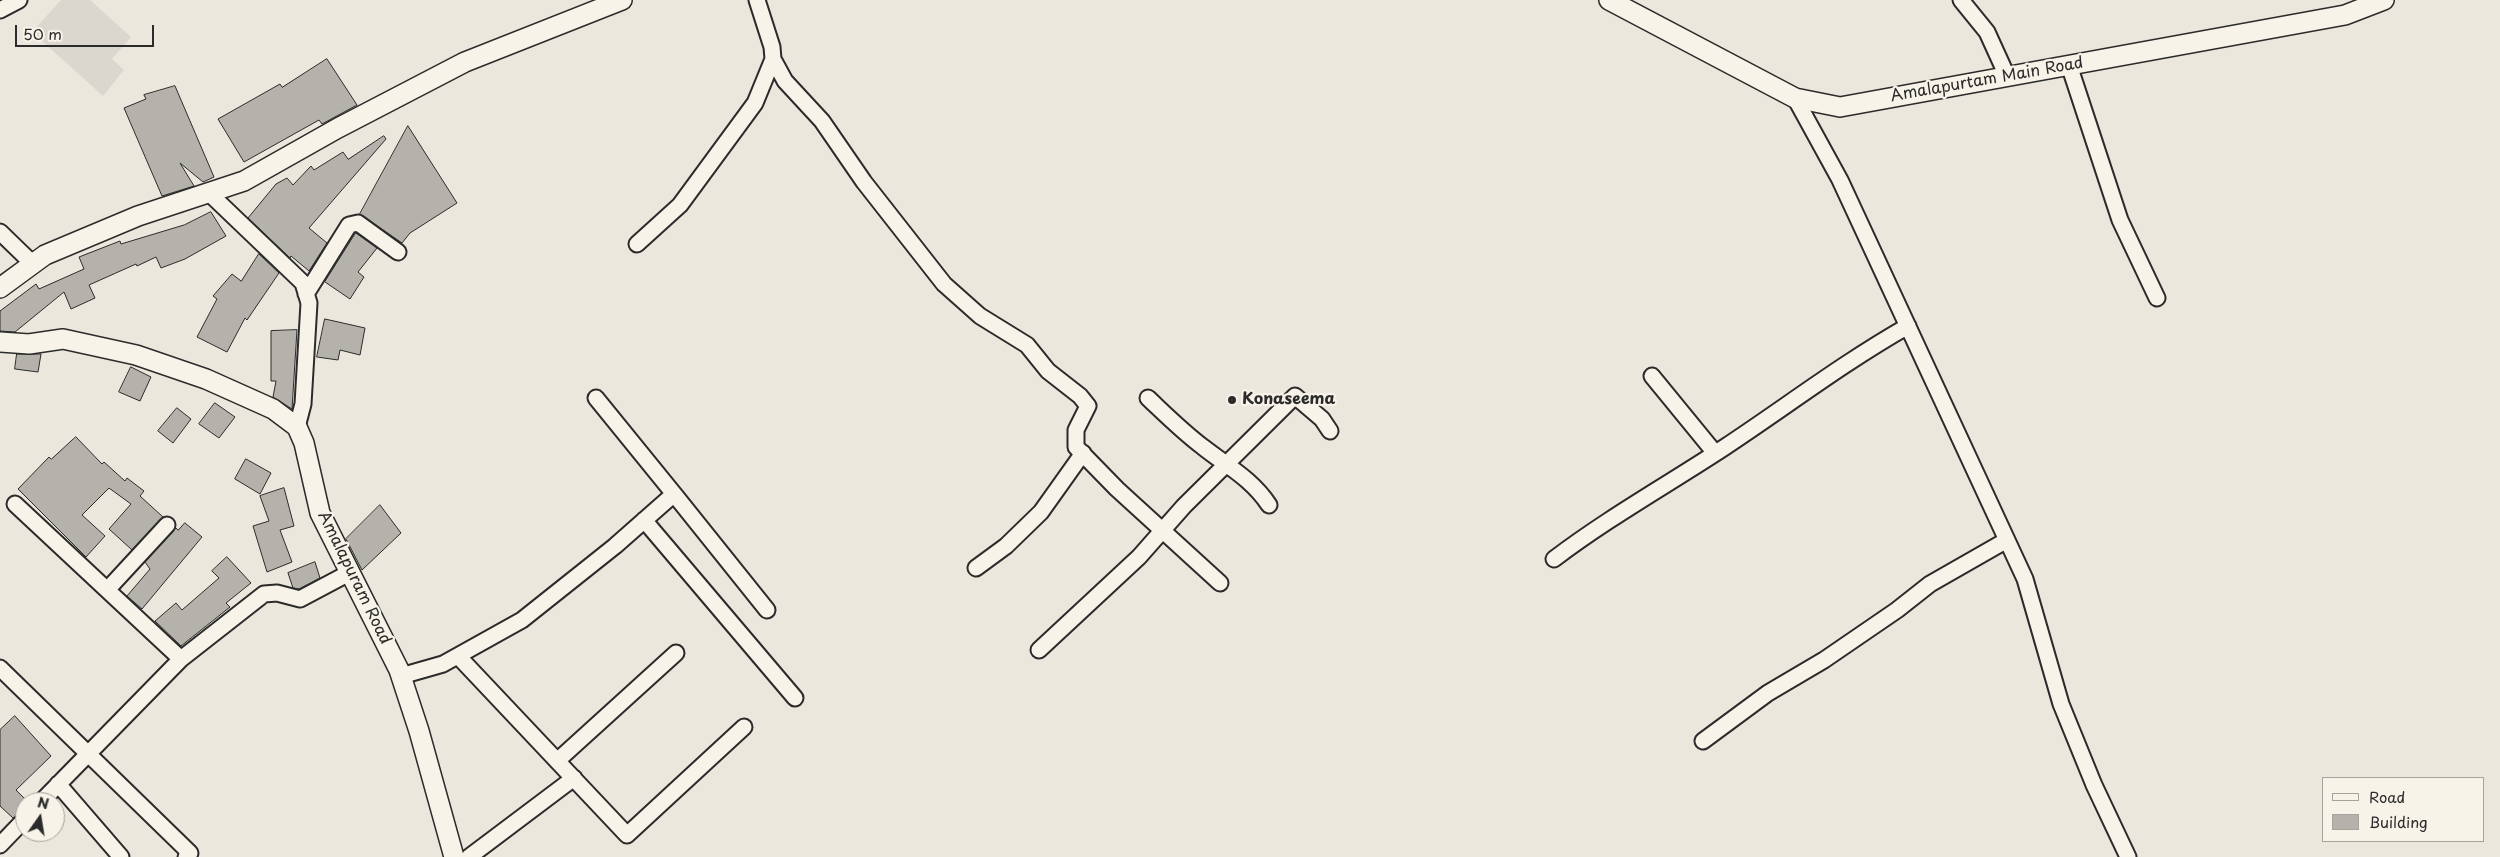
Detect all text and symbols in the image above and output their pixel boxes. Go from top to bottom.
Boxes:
scale bar [18,15,156,47]
text: 50 m [23,22,62,45]
street label: Amalapurtam Main Road [1889,54,2085,106]
place label: Konaseema [1242,390,1335,410]
marker: Konaseema [1226,394,1238,406]
street label: Amalapuram Road [313,508,395,648]
legend [2322,777,2485,842]
text: Road [2369,785,2405,808]
text: N [35,791,51,814]
north arrow [15,792,65,842]
text: Building [2369,810,2428,833]

